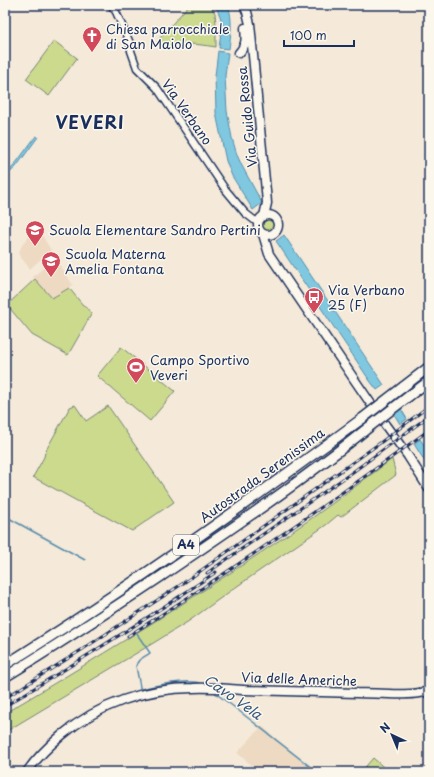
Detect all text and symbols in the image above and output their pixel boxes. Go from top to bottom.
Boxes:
place label: Chiesa parrocchiale di San Maiolo [106,19,230,53]
scale bar [284,22,354,48]
church icon: Chiesa parrocchiale di San Maiolo [81,25,103,53]
text: 100 m [290,26,327,44]
street label: Via Guido Rossa [232,65,261,168]
street label: Via Verbano [158,75,217,149]
district label: VEVERI [55,109,125,135]
school or university icon: Scuola Elementare Sandro Pertini [24,219,46,247]
place label: Scuola Elementare Sandro Pertini [49,220,261,239]
place label: Scuola Materna Amelia Fontana [65,244,166,278]
school or university icon: Scuola Materna Amelia Fontana [40,250,62,278]
place label: Via Verbano 25 (F) [328,280,405,314]
bus stop icon: Via Verbano 25 (F) [303,286,325,314]
place label: Campo Sportivo Veveri [150,350,250,384]
sports icon: Campo Sportivo Veveri [125,356,147,384]
street label: Autostrada Serenissima [195,422,329,526]
road number: A4 [173,535,199,555]
street label: Via delle Americhe [241,667,357,690]
water label: Cavo Vela [200,669,268,725]
north arrow [372,715,412,755]
text: N [376,718,394,737]

